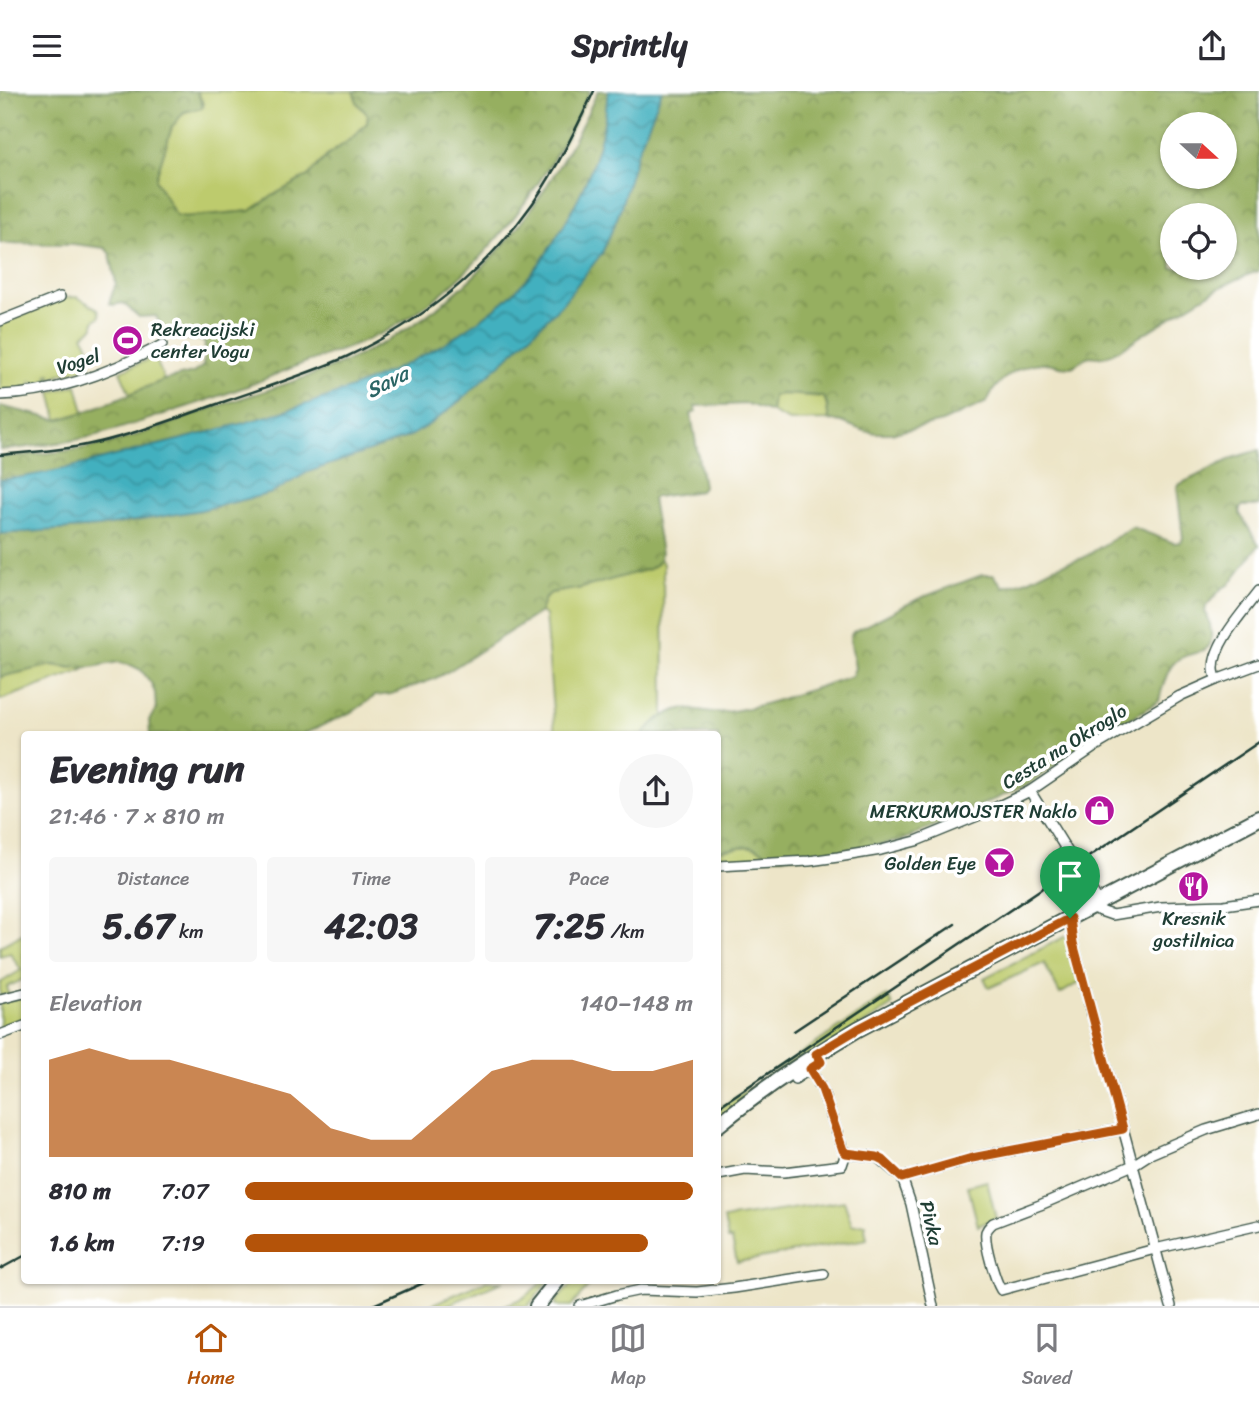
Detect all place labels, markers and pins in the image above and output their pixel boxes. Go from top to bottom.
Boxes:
place label: Rekreacijski center Vogu [151,313,255,368]
sports icon: Rekreacijski center Vogu [111,323,145,357]
shop icon: MERKURMOJSTER Naklo [1083,794,1117,828]
place label: MERKURMOJSTER Naklo [870,795,1077,828]
bar icon: Golden Eye [982,846,1016,880]
pin [1040,846,1100,918]
place label: Golden Eye [884,847,976,880]
restaurant icon: Kresnik gostilnica [1177,870,1211,904]
place label: Kresnik gostilnica [1152,902,1235,957]

